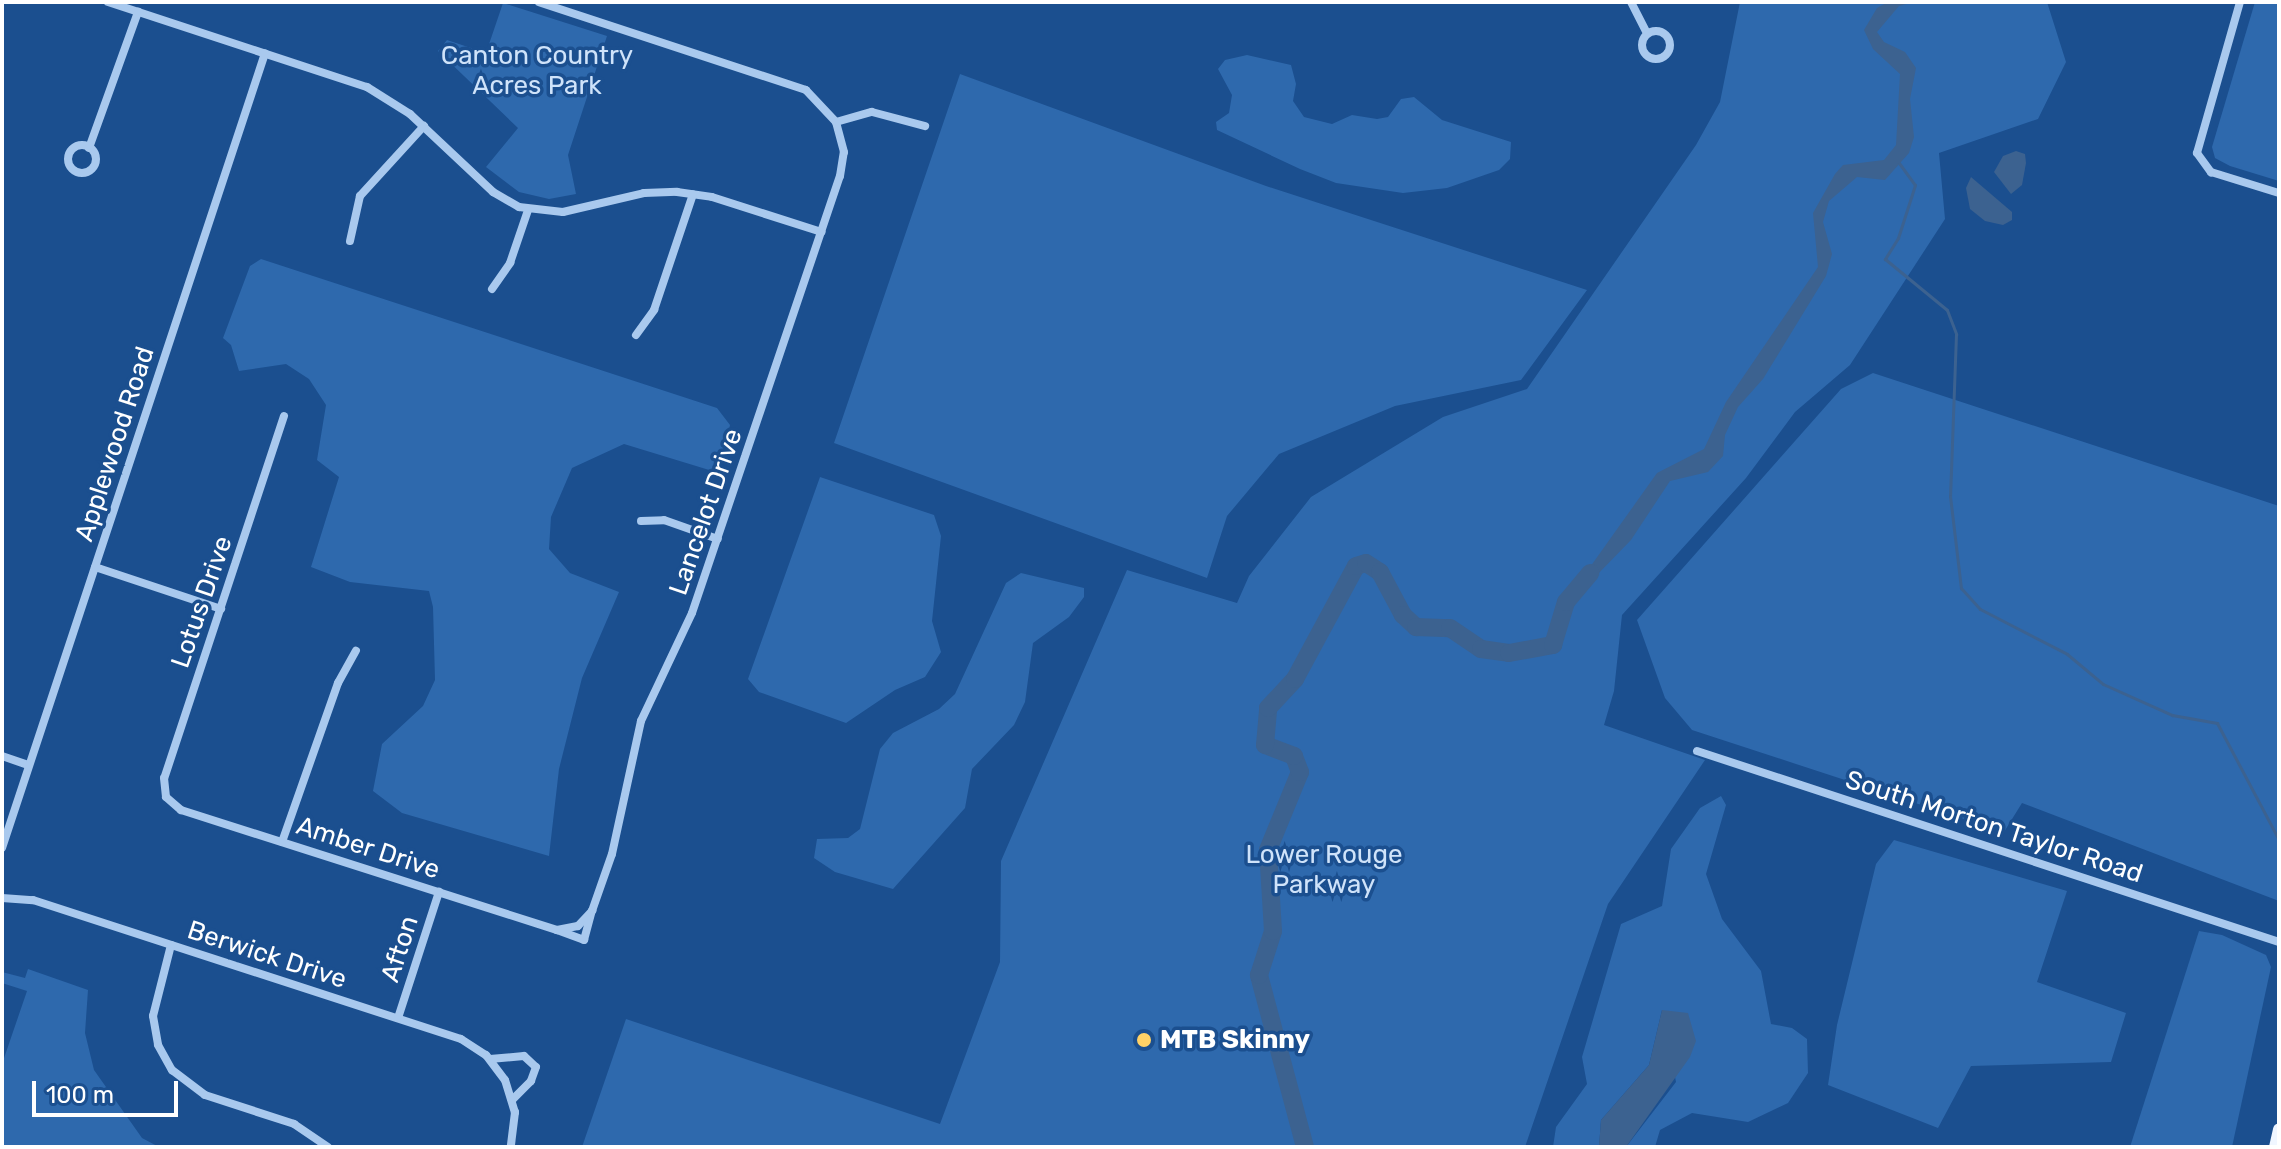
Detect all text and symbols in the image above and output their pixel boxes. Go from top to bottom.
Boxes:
park label: Canton Country Acres Park [441,40,633,102]
street label: Applewood Road [69,343,161,545]
street label: Lancelot Drive [663,425,749,599]
street label: Lotus Drive [165,532,239,672]
street label: South Morton Taylor Road [1841,764,2147,890]
street label: Amber Drive [292,810,444,886]
park label: Lower Rouge Parkway [1245,839,1403,900]
street label: Afton [375,912,425,986]
street label: Berwick Drive [183,915,351,995]
place label: MTB Skinny [1160,1024,1310,1056]
marker: MTB Skinny [1135,1031,1153,1049]
scale bar [36,1065,182,1115]
text: 100 m [46,1081,114,1109]

